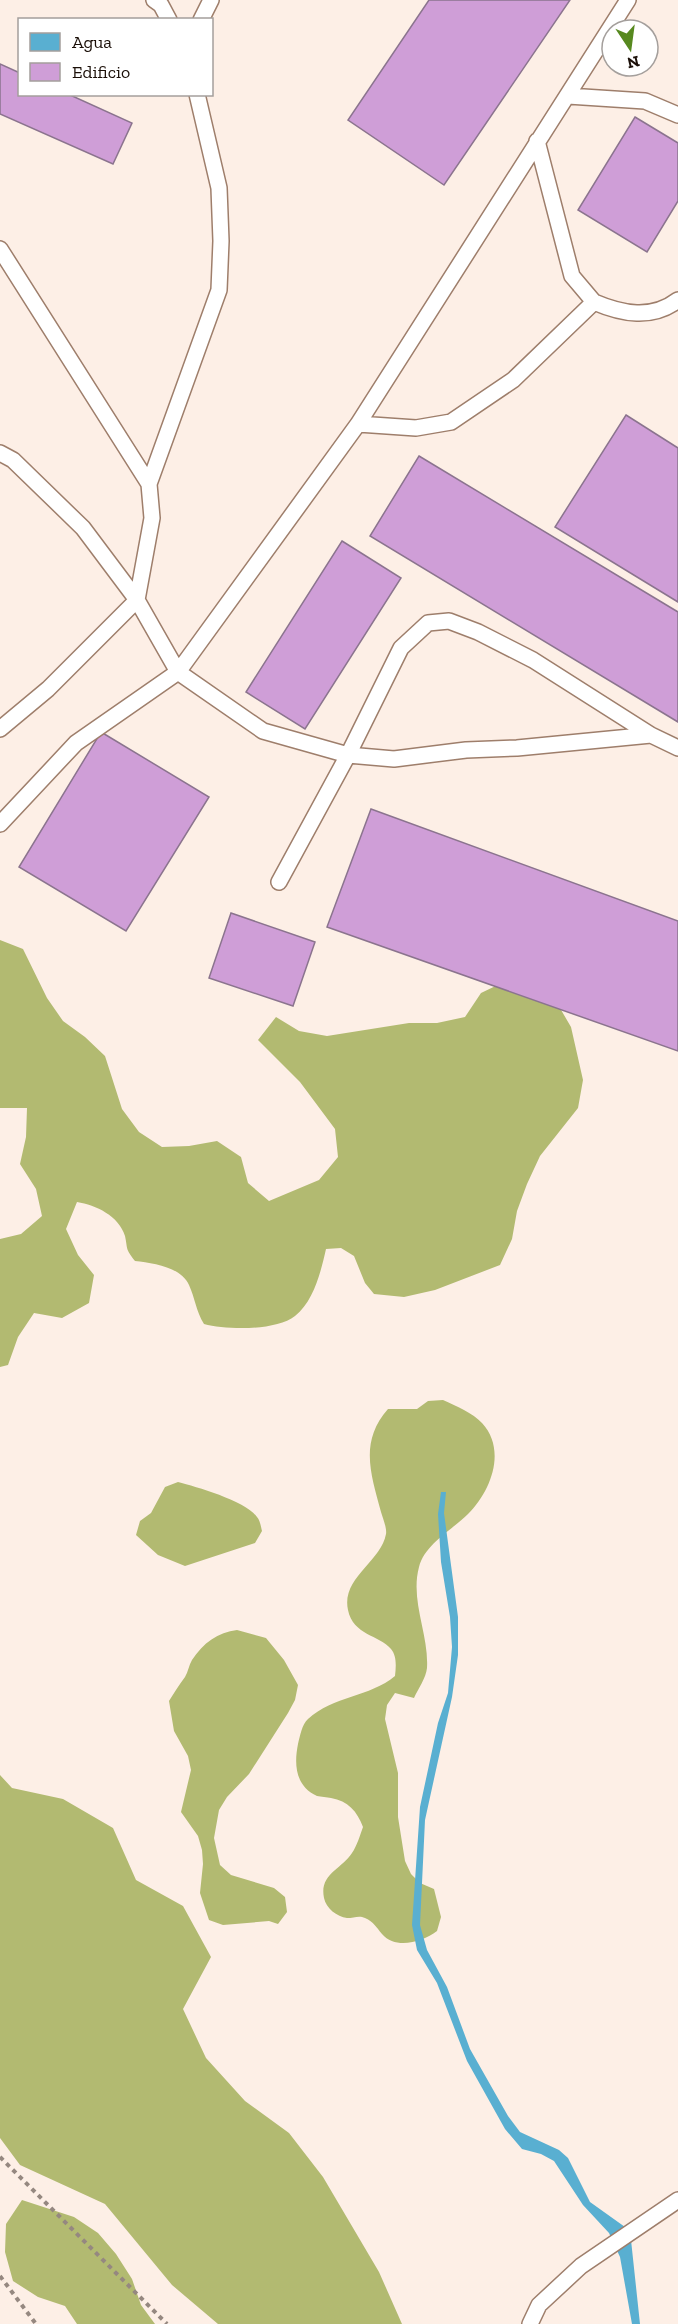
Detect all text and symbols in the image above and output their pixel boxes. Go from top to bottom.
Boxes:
legend [18,18,213,96]
north arrow [600,18,660,78]
text: Agua [72,31,112,53]
text: N [625,52,641,73]
text: Edificio [72,61,130,83]

